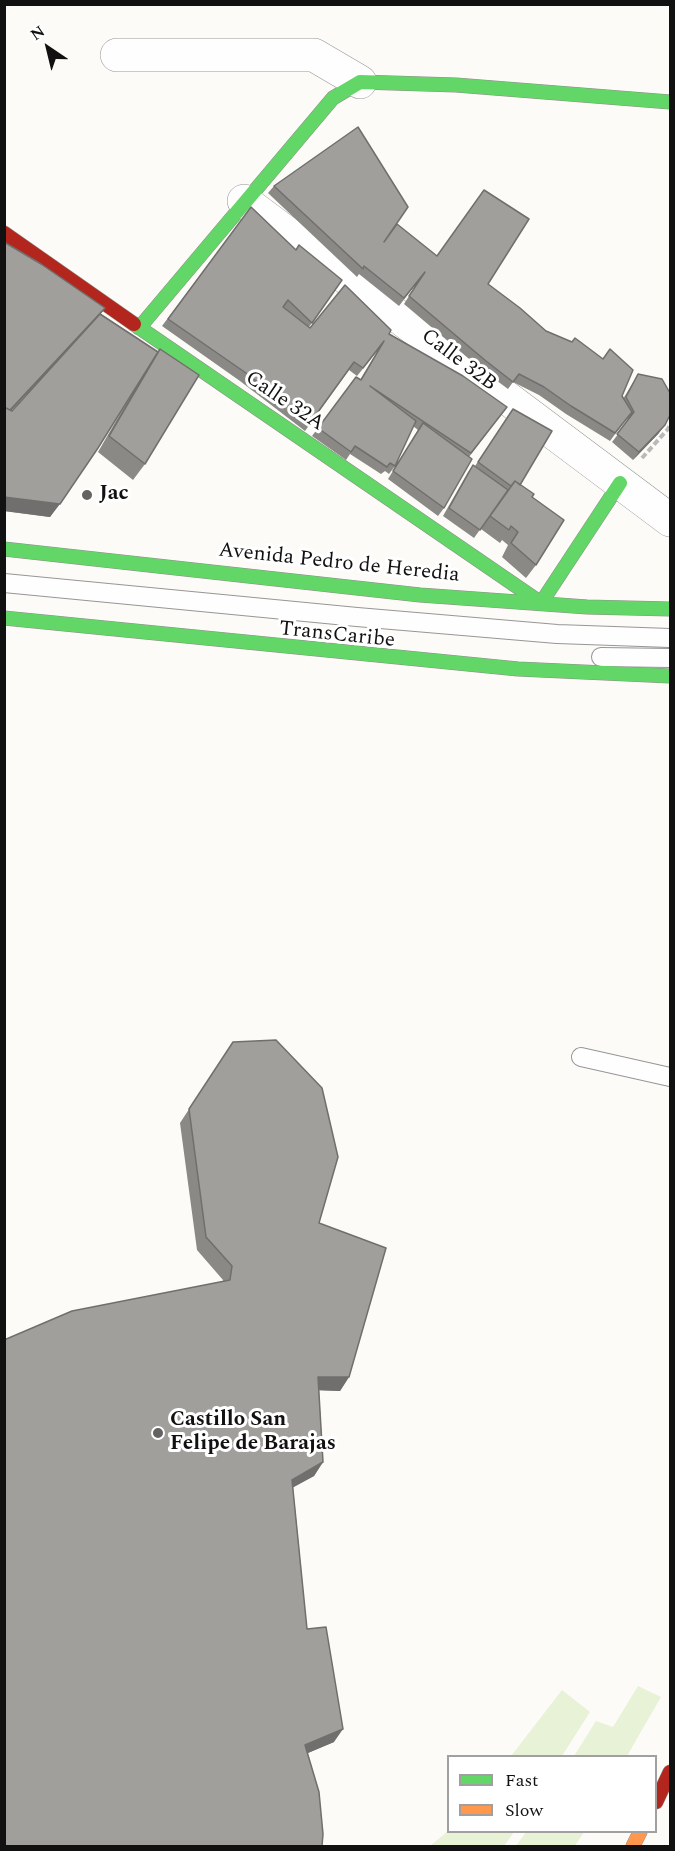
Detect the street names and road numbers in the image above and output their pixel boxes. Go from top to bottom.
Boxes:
street label: Calle 32B [415,324,501,398]
street label: Calle 32A [240,366,328,438]
street label: Avenida Pedro de Heredia [217,539,461,589]
street label: TransCaribe [278,617,396,655]

